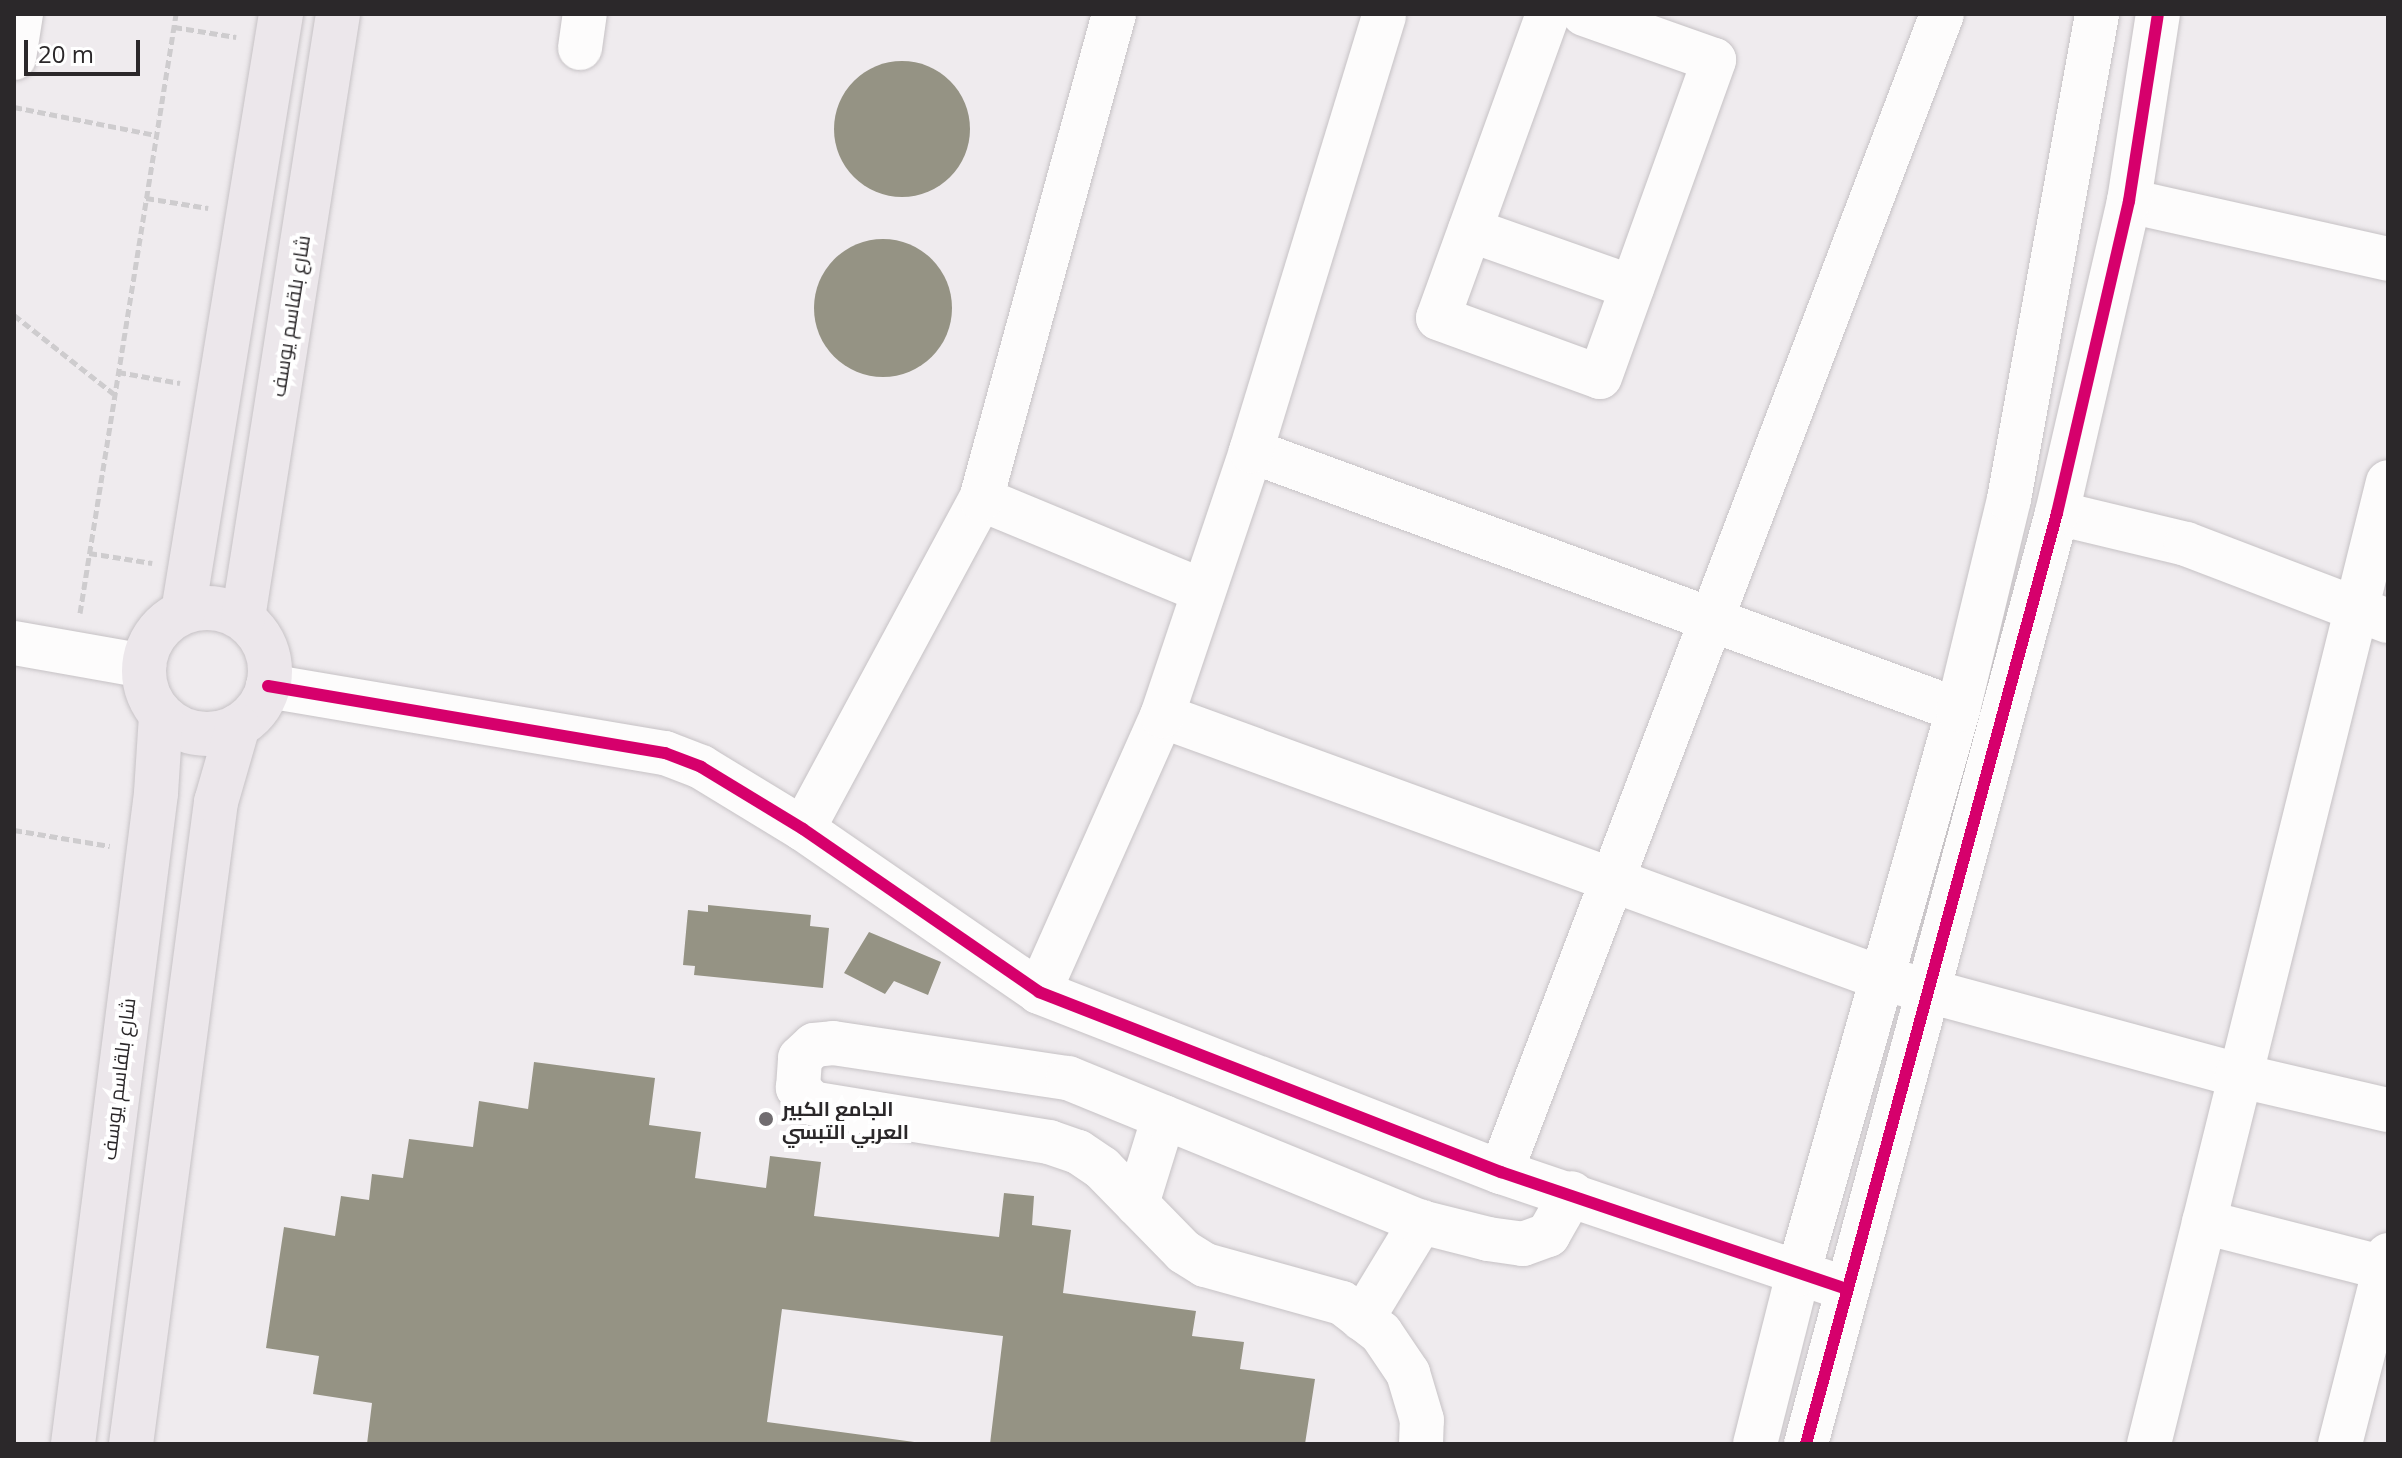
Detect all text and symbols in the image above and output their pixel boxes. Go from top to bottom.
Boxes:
scale bar [28,24,144,74]
text: 20 m [38,37,94,70]
street label: شارع بلقاسم يوسف [265,233,315,399]
street label: شارع بلقاسم يوسف [96,996,140,1162]
place label: الجامع الكبير العربي التبسي [782,1096,909,1143]
marker: الجامع الكبير العربي التبسي [757,1110,775,1128]

